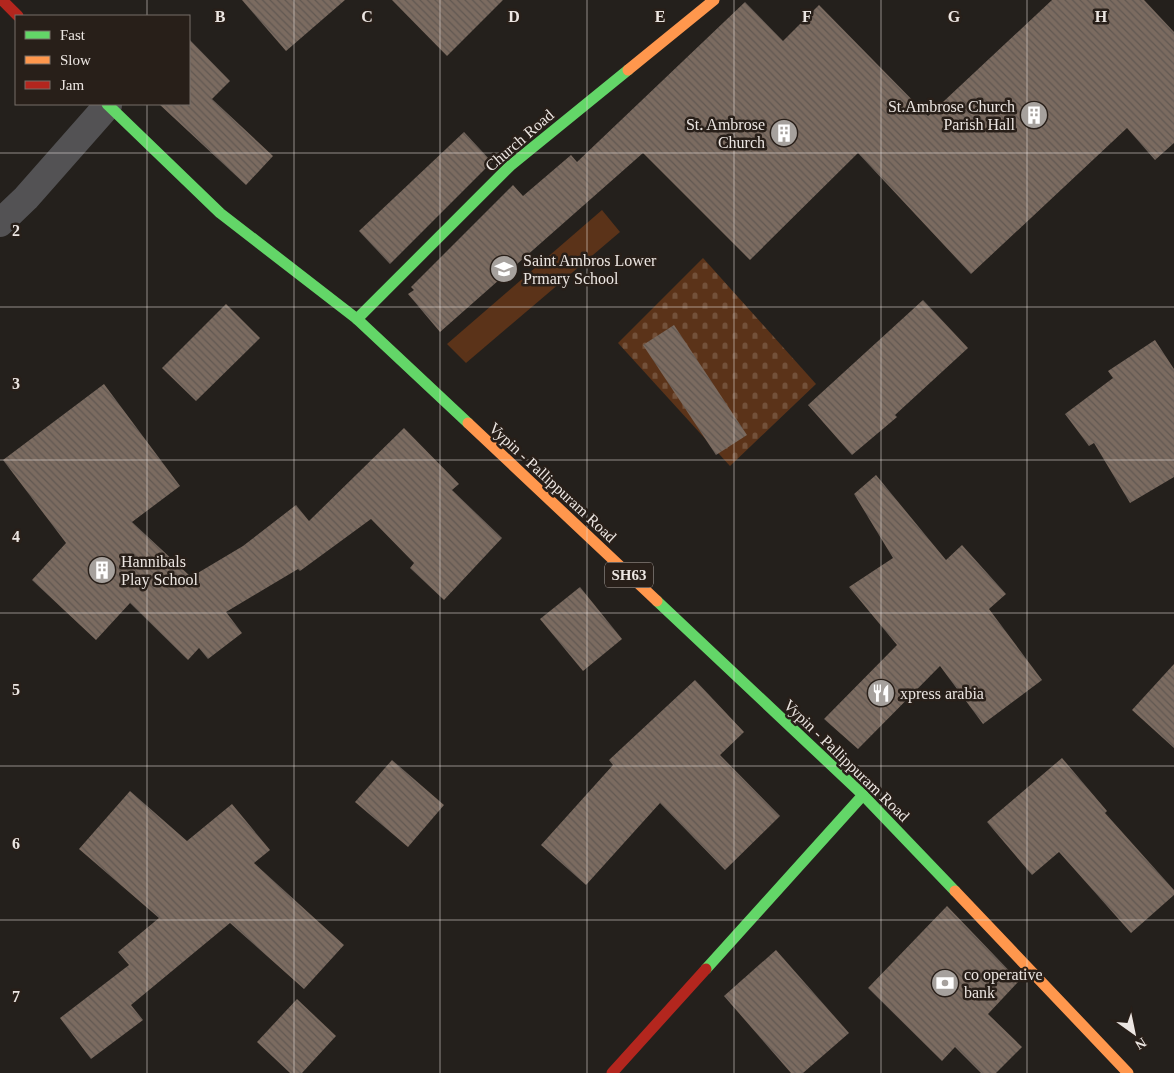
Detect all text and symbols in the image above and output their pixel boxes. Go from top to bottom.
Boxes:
text: B [215,8,226,25]
text: C [361,8,373,25]
text: D [508,8,520,25]
text: E [655,8,665,25]
text: F [802,8,812,25]
text: G [948,8,961,25]
text: H [1095,8,1108,25]
legend [15,15,190,105]
text: Fast [60,27,86,43]
text: Slow [60,52,91,68]
text: Jam [60,77,84,93]
place label: St.Ambrose Church Parish Hall [888,98,1016,133]
building icon: St.Ambrose Church Parish Hall [1019,100,1049,130]
street label: Church Road [482,106,557,175]
place label: St. Ambrose Church [686,116,765,151]
building icon: St. Ambrose Church [769,118,799,148]
text: 2 [12,222,20,239]
place label: Saint Ambros Lower Prmary School [523,252,657,288]
school or university icon: Saint Ambros Lower Prmary School [489,254,519,284]
text: 3 [12,375,20,392]
street label: Vypin - Pallippuram Road [485,419,620,546]
text: 4 [12,528,20,545]
place label: Hannibals Play School [121,553,198,589]
building icon: Hannibals Play School [87,555,117,585]
road number: SH63 [605,562,653,588]
restaurant icon: xpress arabia [866,678,896,708]
text: 5 [12,681,20,698]
place label: xpress arabia [900,685,984,703]
street label: Vypin - Pallippuram Road [780,696,913,825]
text: 6 [12,835,20,852]
place label: co operative bank [964,966,1043,1001]
bank icon: co operative bank [930,968,960,998]
text: 7 [12,988,20,1005]
north arrow [1109,1008,1159,1058]
text: N [1132,1034,1149,1053]

